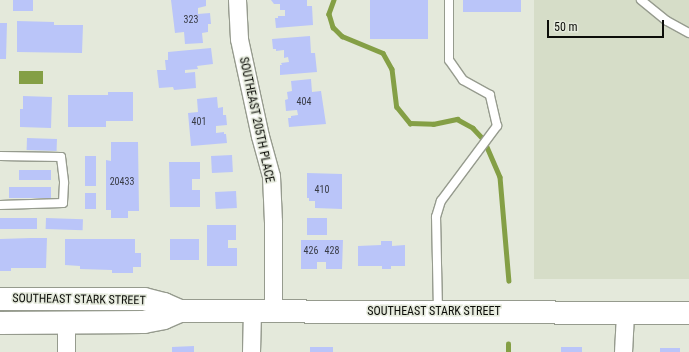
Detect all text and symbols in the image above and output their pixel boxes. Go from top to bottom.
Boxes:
scale bar [549,12,666,38]
house number: 323 [184,14,198,26]
text: 50 m [554,20,578,34]
street label: SOUTHEAST 205TH PLACE [236,56,276,184]
house number: 404 [297,96,311,108]
house number: 401 [192,116,206,128]
house number: 20433 [110,176,134,188]
house number: 410 [315,184,329,196]
house number: 426 [304,245,318,257]
house number: 428 [325,245,339,257]
street label: SOUTHEAST STARK STREET [12,292,146,308]
street label: SOUTHEAST STARK STREET [367,305,501,319]

